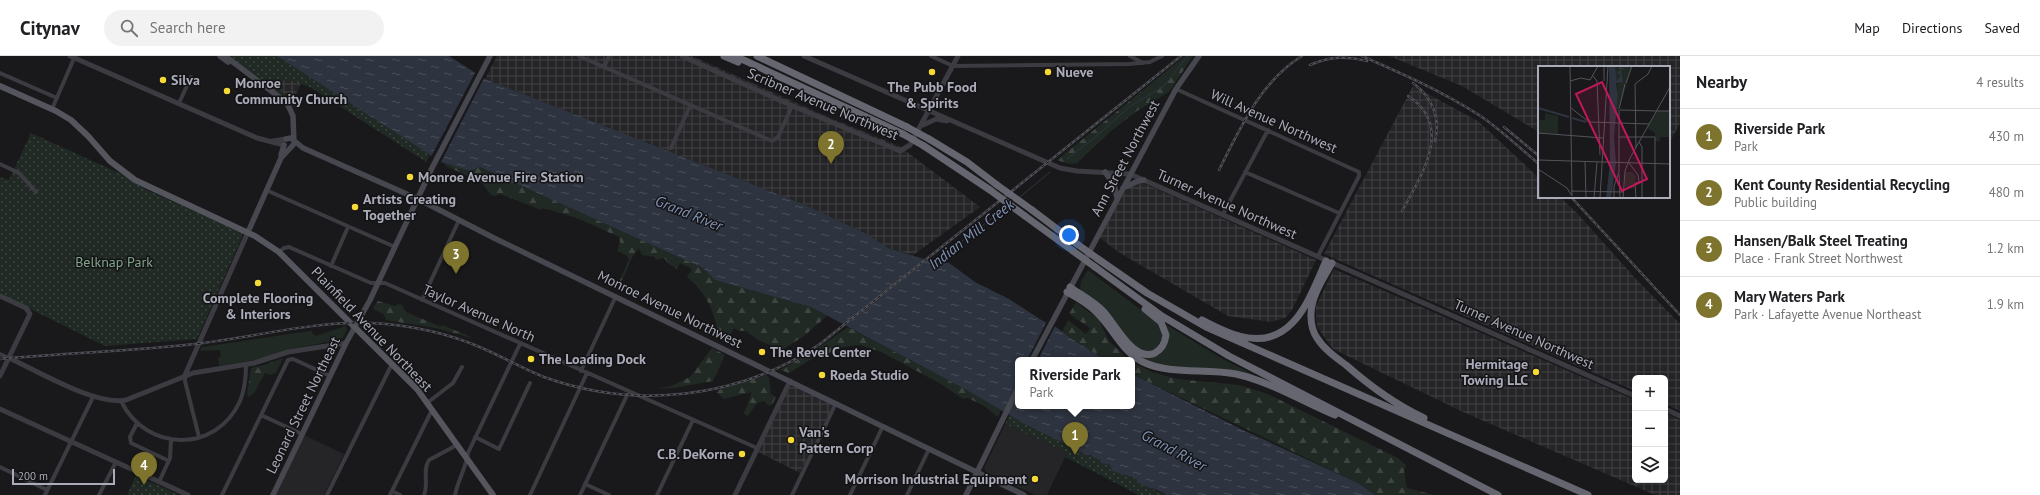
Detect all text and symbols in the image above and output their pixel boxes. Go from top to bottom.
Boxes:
search box [104,10,384,46]
text: Citynav [20,16,80,40]
icon: search [118,17,140,39]
text: Search here [150,18,226,37]
text: Map [1854,19,1880,37]
text: Directions [1902,19,1962,37]
text: Saved [1984,19,2020,37]
place label: Nueve [1056,63,1093,81]
street label: Scribner Avenue Northwest [745,64,902,144]
inset map [1538,66,1670,198]
marker: The Pubb Food & Spirits [927,67,937,77]
marker: Nueve [1043,67,1053,77]
place label: Silva [171,71,200,89]
text: Nearby [1696,71,1747,93]
place label: Monroe Community Church [235,74,347,108]
text: 4 results [1976,74,2024,91]
marker: Silva [158,75,168,85]
place label: The Pubb Food & Spirits [887,78,977,112]
street label: Will Avenue Northwest [1208,85,1340,157]
marker: Monroe Community Church [222,86,232,96]
street label: Ann Street Northwest [1087,97,1163,219]
text: Riverside Park [1734,119,1825,138]
text: 1 [1705,128,1713,145]
text: 430 m [1989,128,2024,145]
pin: 2 [818,131,844,164]
text: Park [1734,138,1758,155]
street label: Turner Avenue Northwest [1154,165,1300,243]
place label: Monroe Avenue Fire Station [418,168,584,186]
marker: Monroe Avenue Fire Station [405,172,415,182]
text: Kent County Residential Recycling [1734,175,1950,194]
text: 2 [1705,184,1713,201]
text: 480 m [1989,184,2024,201]
place label: Artists Creating Together [363,190,456,224]
water label: Grand River [653,191,726,235]
water label: Indian Mill Creek [925,194,1018,273]
text: Public building [1734,194,1817,211]
marker: Artists Creating Together [350,202,360,212]
your location [1059,225,1079,245]
text: Hansen/Balk Steel Treating [1734,231,1908,250]
text: 3 [1705,240,1713,257]
text: 1.2 km [1987,240,2024,257]
pin: 3 [443,241,469,274]
text: Place · Frank Street Northwest [1734,250,1903,267]
park label: Belknap Park [75,253,153,271]
street label: Plainfield Avenue Northeast [308,263,436,395]
street label: Monroe Avenue Northwest [595,266,746,352]
marker: Complete Flooring & Interiors [253,278,263,288]
street label: Taylor Avenue North [420,280,538,346]
text: Mary Waters Park [1734,287,1845,306]
place label: Complete Flooring & Interiors [203,289,313,323]
street label: Turner Avenue Northwest [1451,295,1597,373]
text: 4 [1705,296,1713,313]
text: 1.9 km [1987,296,2024,313]
text: Park · Lafayette Avenue Northeast [1734,306,1921,323]
street label: Leonard Street Northeast [262,333,344,476]
place label: The Revel Center [770,343,871,361]
marker: The Revel Center [757,347,767,357]
place label: The Loading Dock [539,350,646,368]
marker: The Loading Dock [526,354,536,364]
place label: Hermitage Towing LLC [1461,355,1528,389]
popup [1015,357,1135,409]
text: Riverside Park [1029,365,1121,384]
place label: Roeda Studio [830,366,910,384]
marker: Hermitage Towing LLC [1531,367,1541,377]
marker: Roeda Studio [817,370,827,380]
map controls [1632,375,1668,483]
button: + [1632,375,1668,411]
text: Park [1029,384,1053,401]
button: − [1632,411,1668,447]
pin: 1 [1062,422,1088,455]
place label: Van's Pattern Corp [798,423,874,457]
water label: Grand River [1138,425,1211,476]
marker: Van's Pattern Corp [786,435,796,445]
place label: C.B. DeKorne [657,445,734,463]
button: layers [1632,447,1668,483]
marker: C.B. DeKorne [737,449,747,459]
pin: 4 [131,452,157,485]
scale bar [12,467,115,486]
text: 200 m [18,469,48,483]
place label: Morrison Industrial Equipment [845,470,1027,488]
marker: Morrison Industrial Equipment [1030,474,1040,484]

